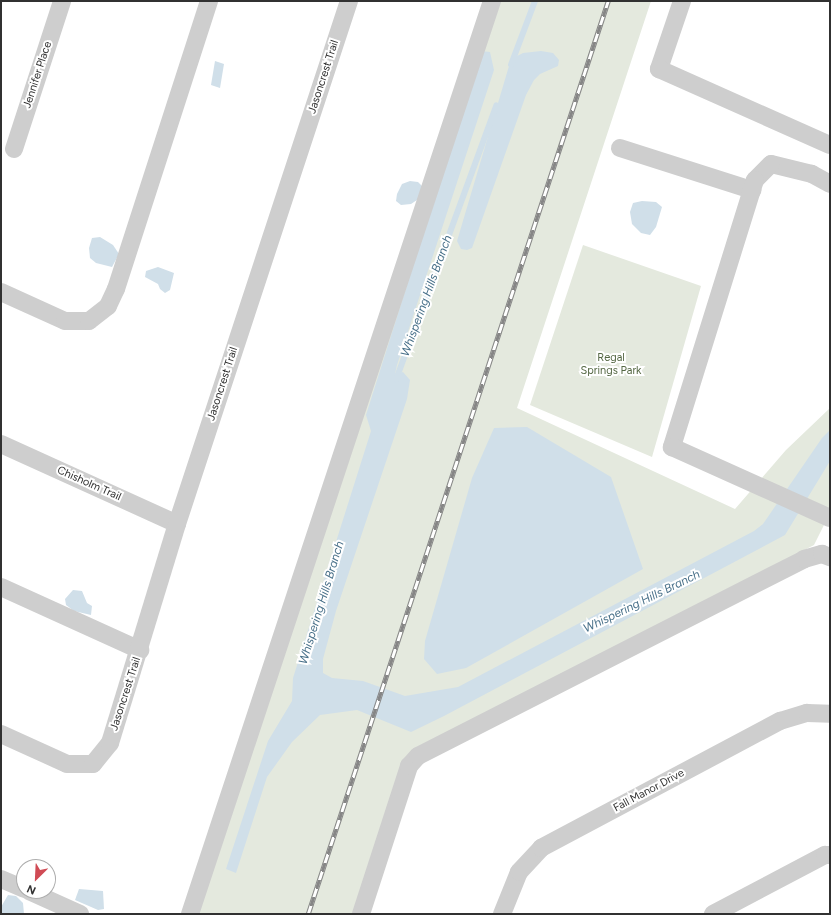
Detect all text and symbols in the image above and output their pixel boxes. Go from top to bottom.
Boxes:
street label: Jasoncrest Trail [306,39,342,115]
street label: Jennifer Place [21,40,55,110]
water label: Whispering Hills Branch [398,233,456,359]
street label: Jasoncrest Trail [205,346,241,422]
park label: Regal Springs Park [581,352,641,378]
street label: Chisholm Trail [55,464,123,504]
water label: Whispering Hills Branch [296,540,348,666]
water label: Whispering Hills Branch [581,567,703,637]
street label: Jasoncrest Trail [108,656,144,732]
street label: Fall Manor Drive [611,767,687,815]
north arrow [16,859,56,899]
text: N [25,882,38,897]

